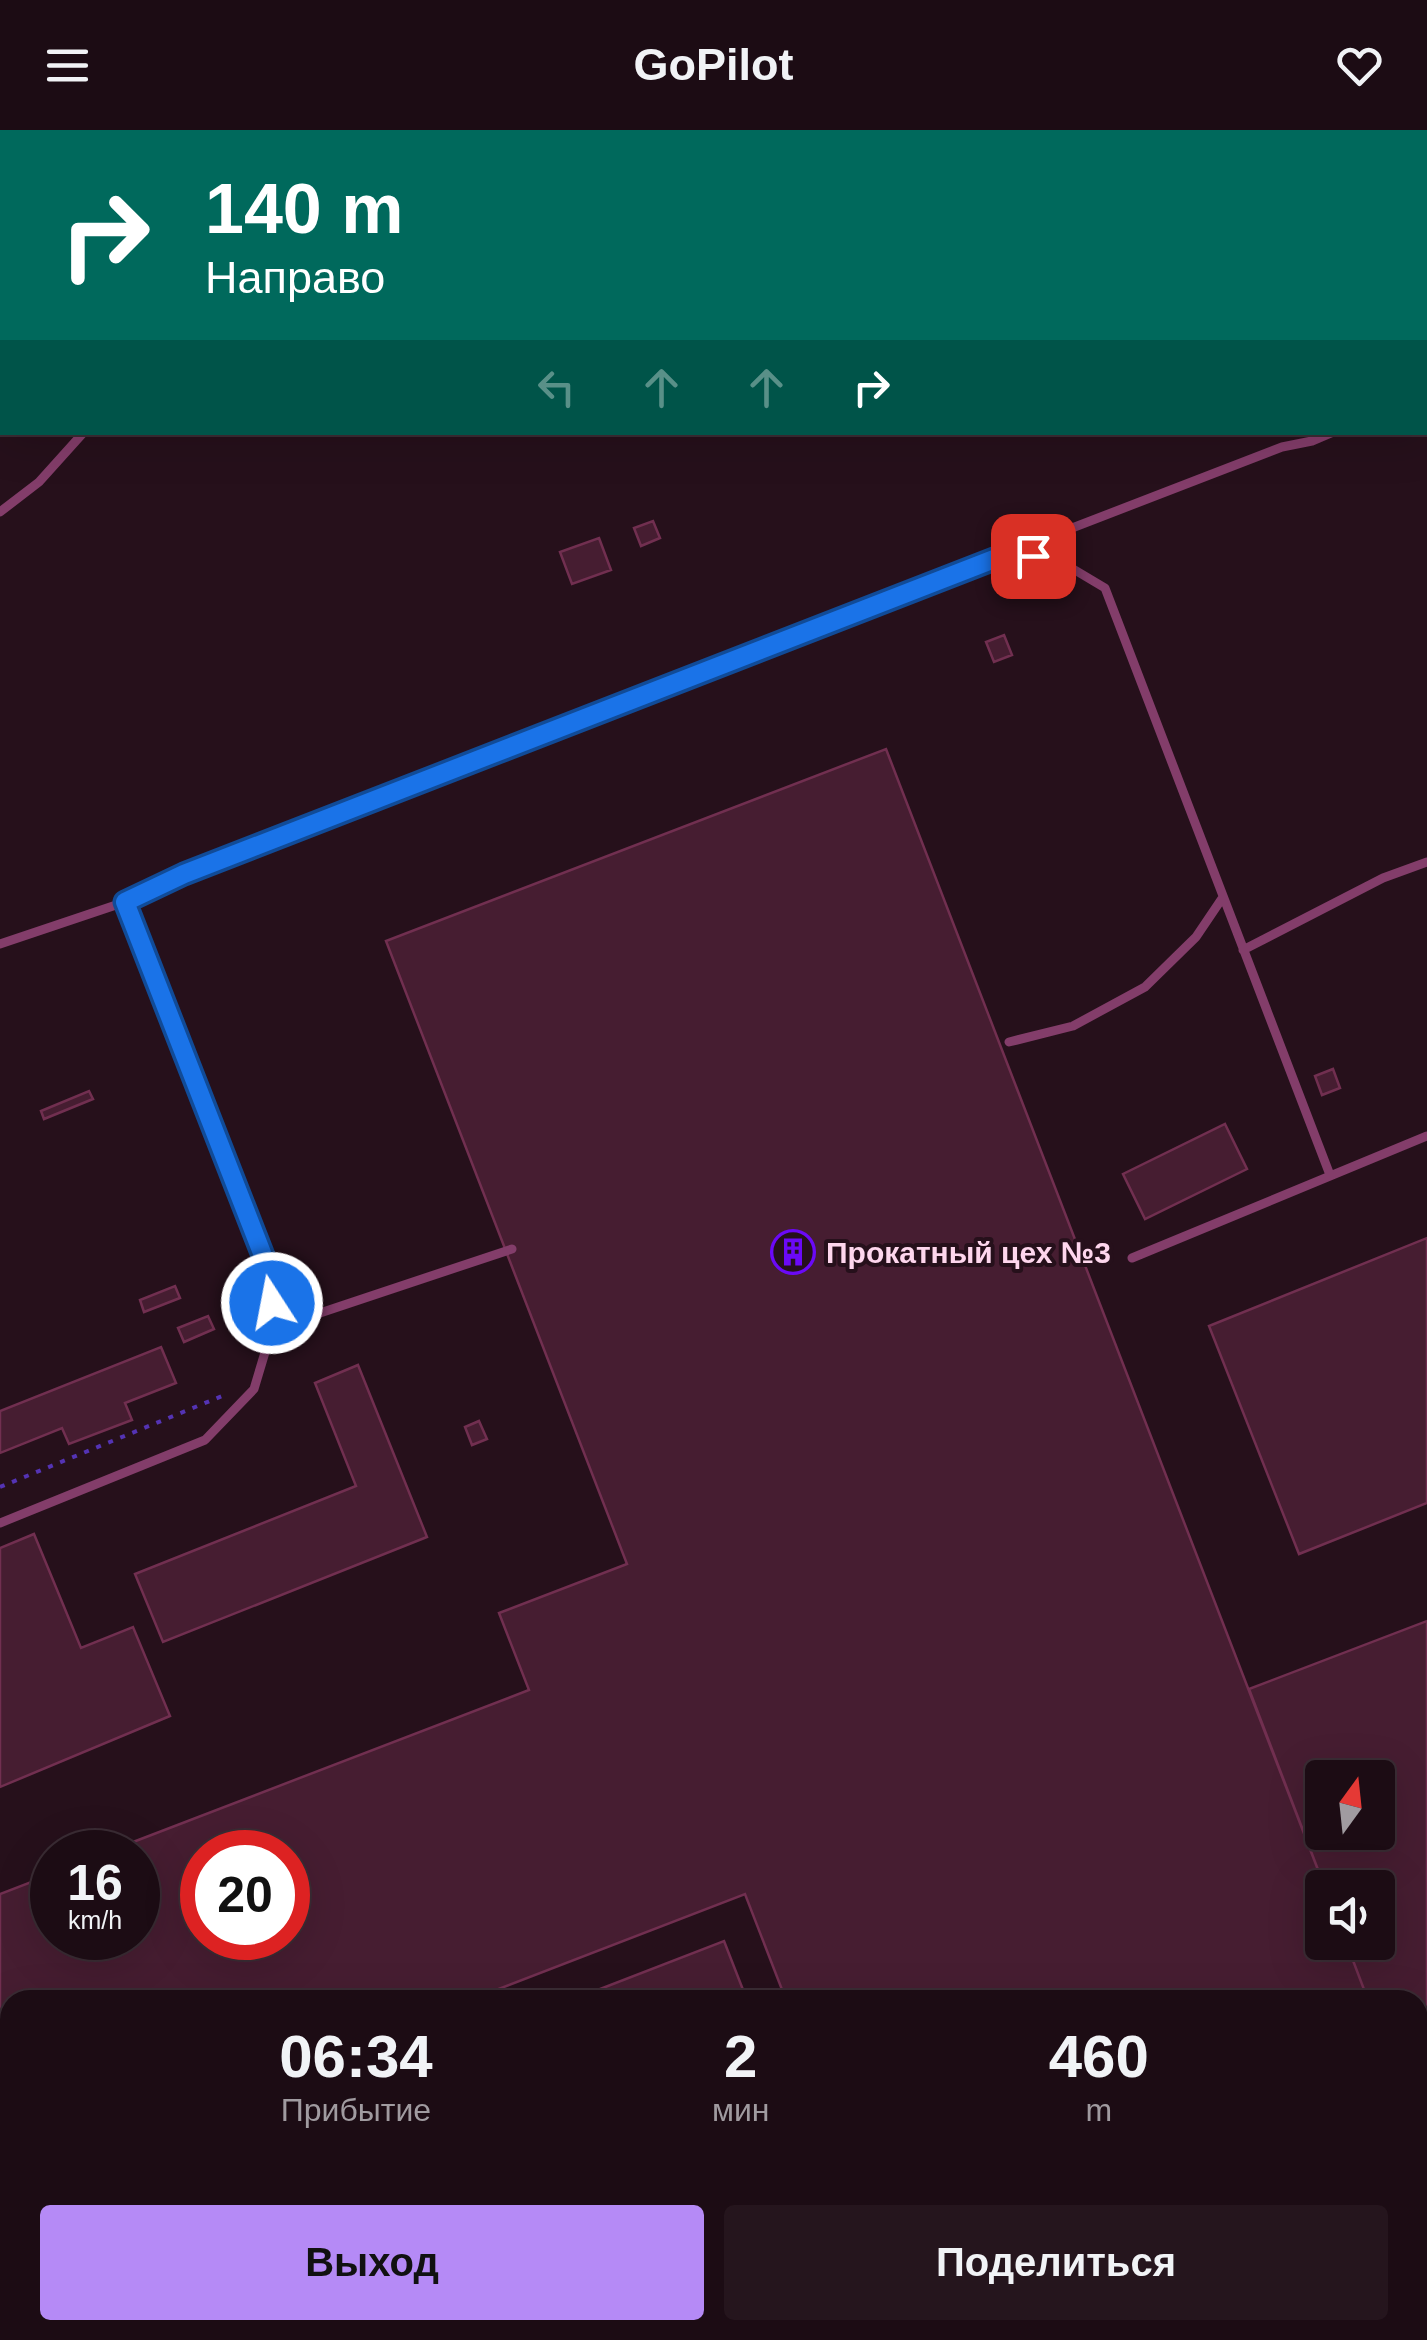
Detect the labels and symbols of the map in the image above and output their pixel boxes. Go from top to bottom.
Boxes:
pin [991,514,1076,599]
building icon: Прокатный цех №3 [770,1229,816,1275]
place label: Прокатный цех №3 [826,1236,1111,1269]
position arrow [220,1251,324,1355]
north arrow [1305,1760,1395,1850]
speed limit sign: 20 [180,1830,310,1960]

